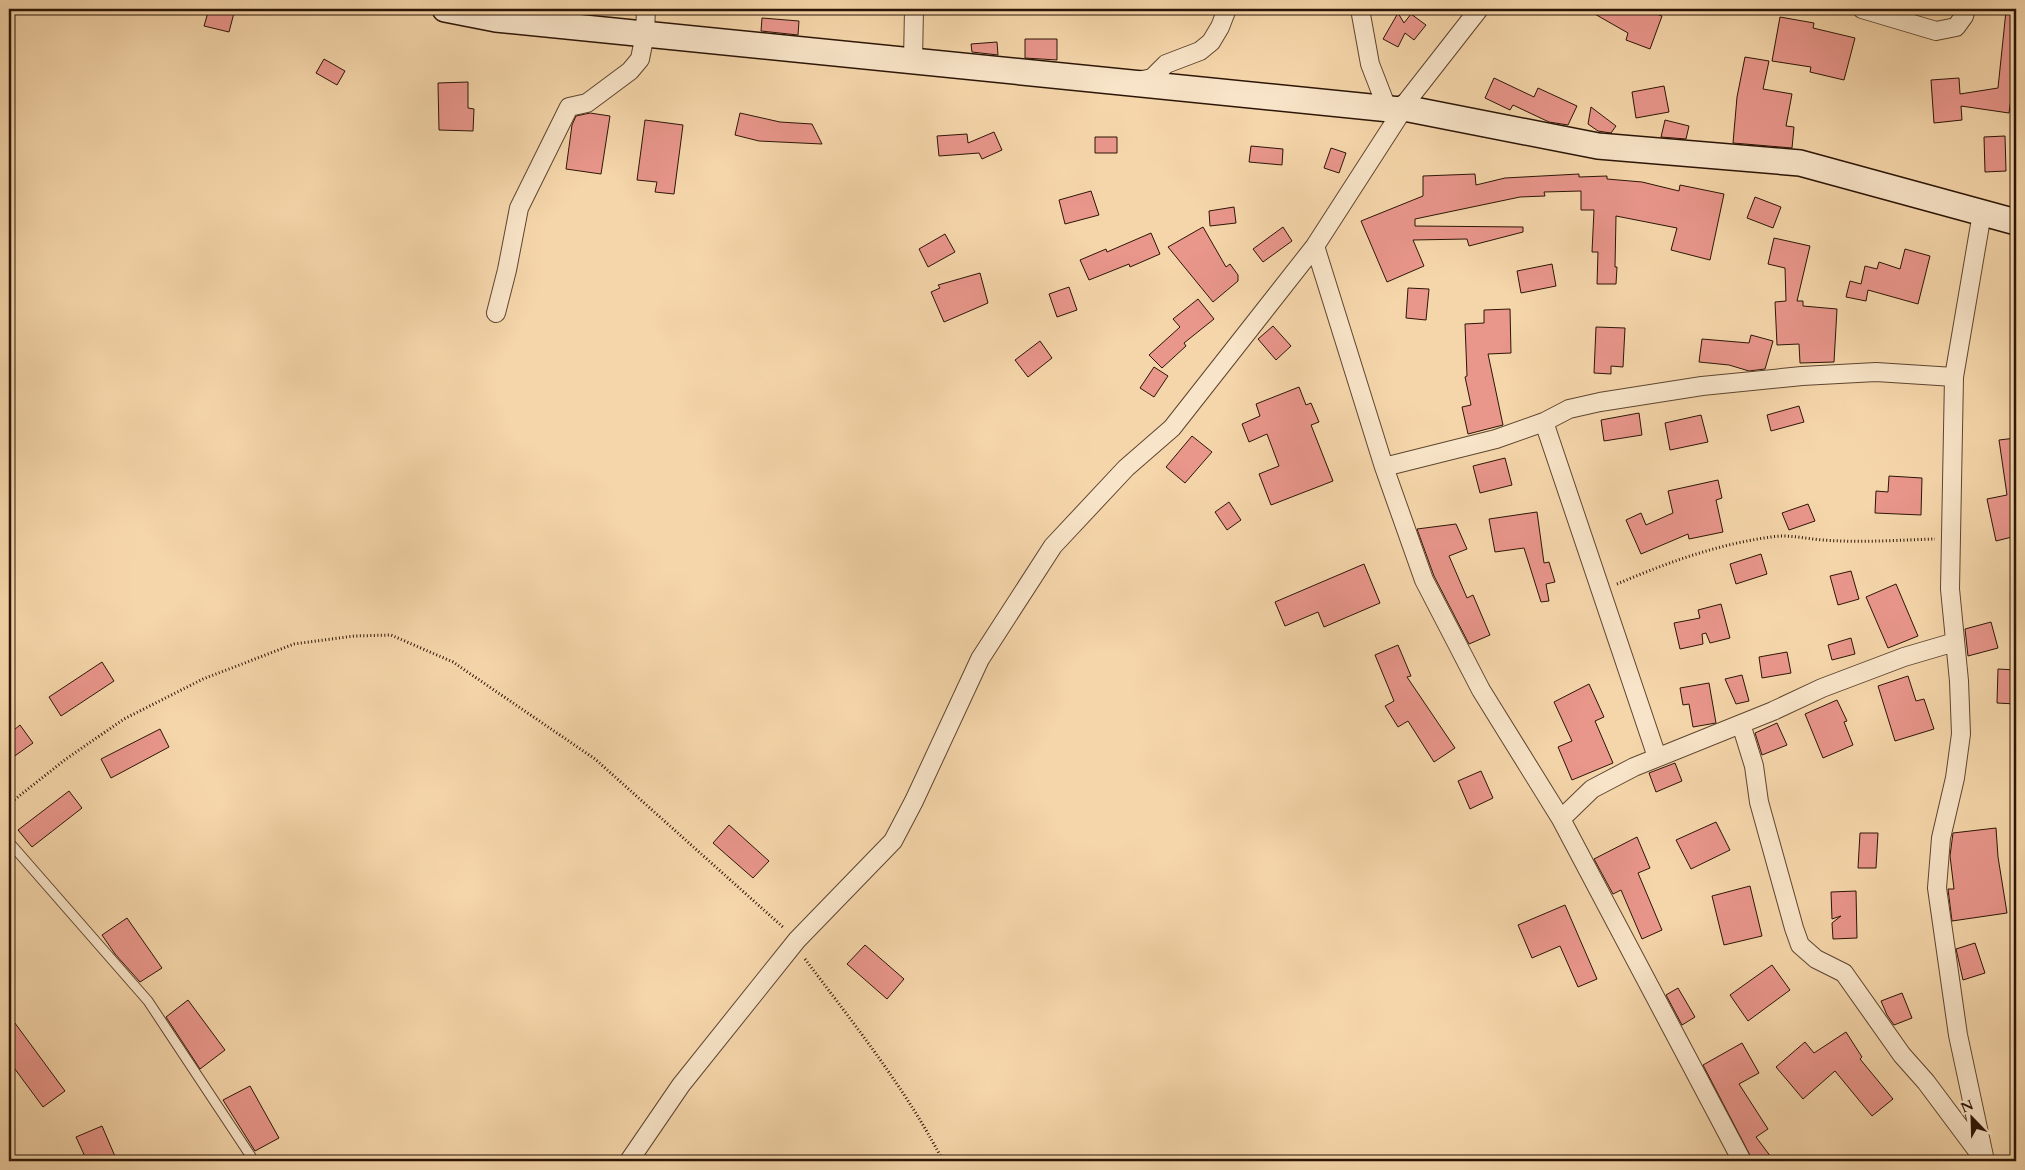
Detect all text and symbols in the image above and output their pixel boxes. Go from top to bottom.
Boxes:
north arrow [1948,1092,1998,1142]
text: N [1958,1095,1976,1118]

